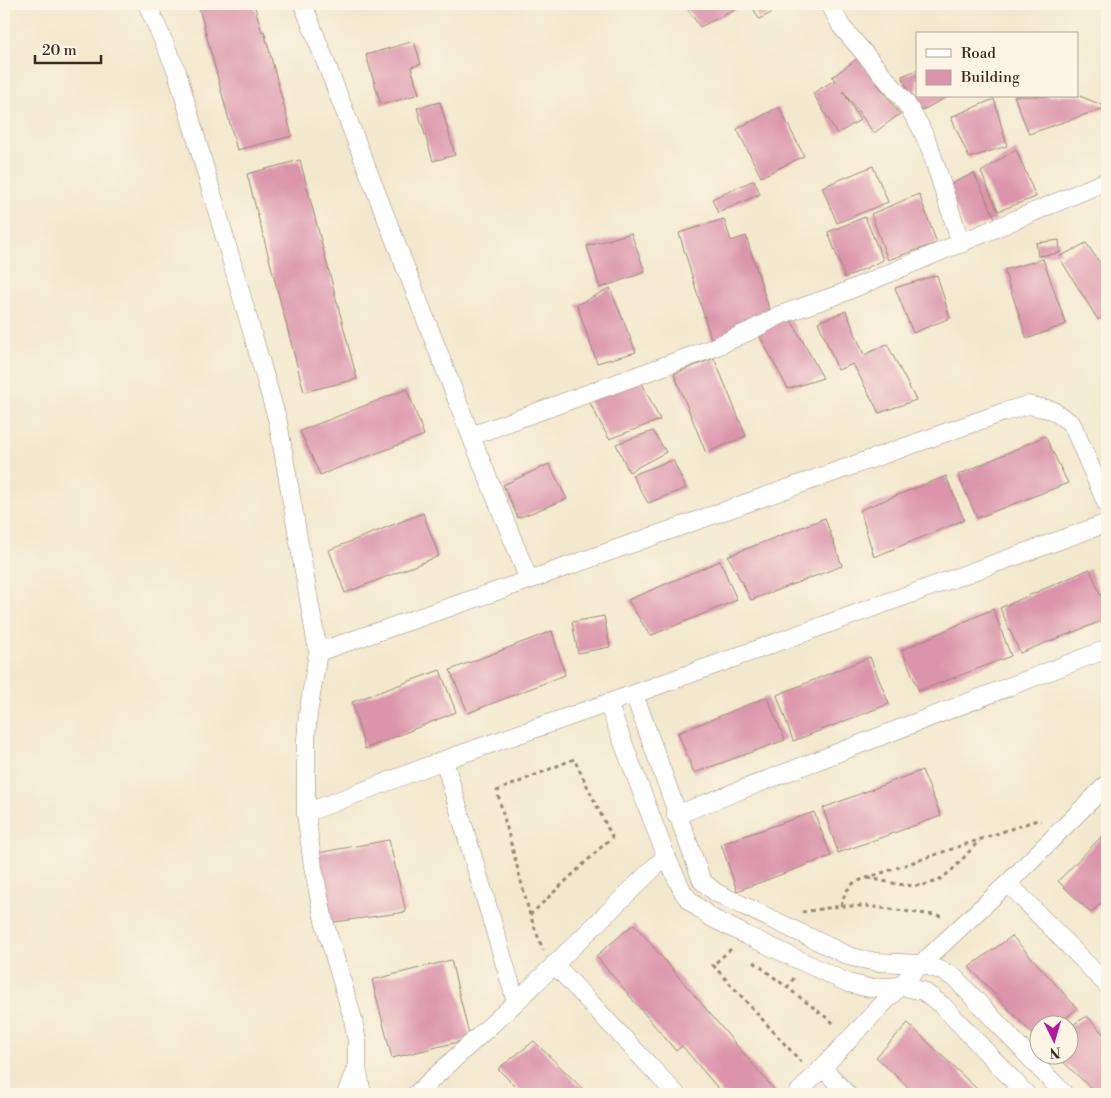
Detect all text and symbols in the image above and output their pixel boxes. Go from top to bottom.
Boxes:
scale bar [35,32,101,64]
legend [916,32,1078,98]
text: 20 m [42,41,77,60]
text: Road [961,44,996,63]
text: Building [960,68,1020,87]
north arrow [1028,1016,1078,1066]
text: N [1049,1043,1061,1061]

